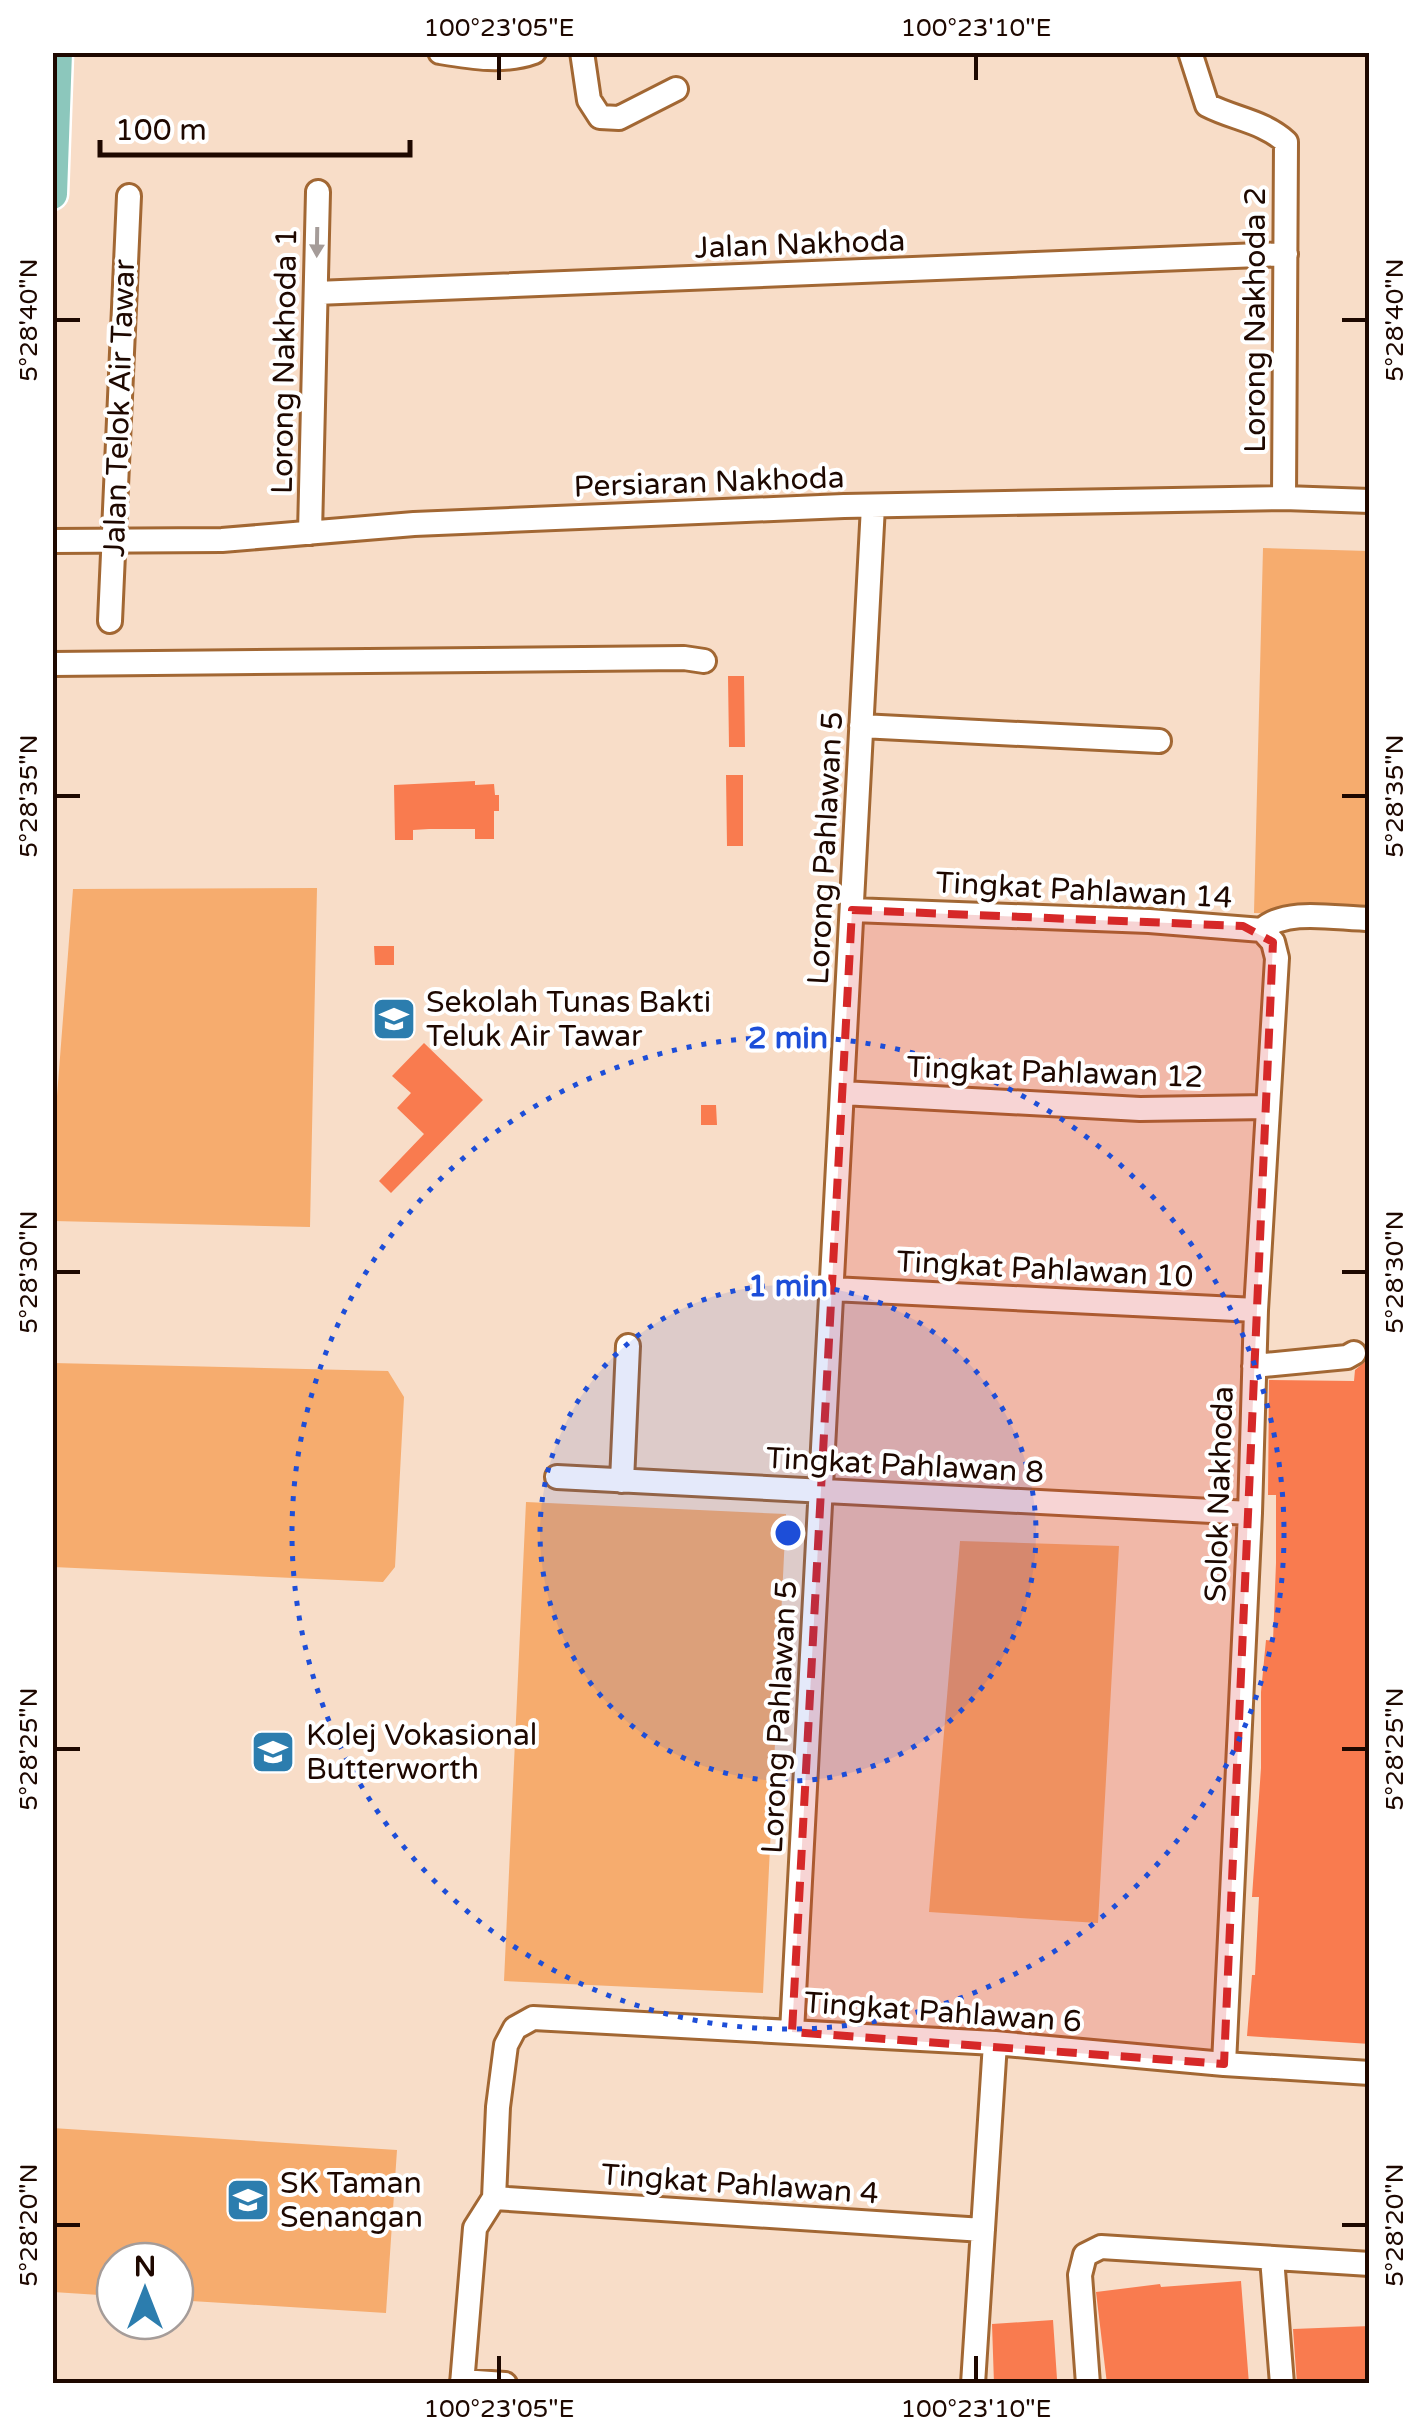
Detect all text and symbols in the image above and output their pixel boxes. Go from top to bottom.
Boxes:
text: 100°23'05"E [423,13,575,43]
text: 100°23'10"E [900,13,1052,43]
scale bar [100,95,410,157]
text: 100 m [115,112,207,149]
street label: Lorong Nakhoda 2 [1237,187,1274,453]
street label: Jalan Nakhoda [694,222,906,267]
one-way arrow [309,227,325,259]
street label: Lorong Nakhoda 1 [264,228,305,494]
text: 5°28'40"N [14,258,44,382]
street label: Jalan Telok Air Tawar [96,258,143,557]
text: 5°28'40"N [1380,258,1410,382]
street label: Persiaran Nakhoda [573,459,845,506]
street label: Lorong Pahlawan 5 [800,710,851,986]
text: 5°28'35"N [14,734,44,858]
text: 5°28'35"N [1380,734,1410,858]
street label: Tingkat Pahlawan 14 [935,864,1233,917]
place label: Sekolah Tunas Bakti Teluk Air Tawar [426,984,711,1055]
school or university icon: Sekolah Tunas Bakti Teluk Air Tawar [371,996,417,1042]
text: 2 min [748,1020,828,1057]
street label: Tingkat Pahlawan 12 [906,1049,1204,1096]
text: 5°28'30"N [14,1210,44,1334]
text: 5°28'30"N [1380,1210,1410,1334]
street label: Tingkat Pahlawan 10 [896,1243,1194,1296]
text: 1 min [748,1268,828,1305]
street label: Solok Nakhoda [1197,1385,1242,1603]
street label: Tingkat Pahlawan 8 [765,1440,1045,1491]
centre of rings [770,1515,806,1551]
street label: Lorong Pahlawan 5 [754,1579,805,1855]
text: 5°28'25"N [14,1687,44,1811]
text: 5°28'25"N [1380,1687,1410,1811]
place label: Kolej Vokasional Butterworth [306,1717,537,1788]
school or university icon: Kolej Vokasional Butterworth [250,1729,296,1775]
street label: Tingkat Pahlawan 6 [803,1984,1083,2041]
street label: Tingkat Pahlawan 4 [600,2156,880,2213]
text: 5°28'20"N [14,2163,44,2287]
text: 5°28'20"N [1380,2163,1410,2287]
place label: SK Taman Senangan [280,2165,423,2236]
school or university icon: SK Taman Senangan [225,2177,271,2223]
north arrow [95,2241,195,2341]
text: N [134,2250,156,2284]
text: 100°23'05"E [423,2394,575,2424]
text: 100°23'10"E [900,2394,1052,2424]

